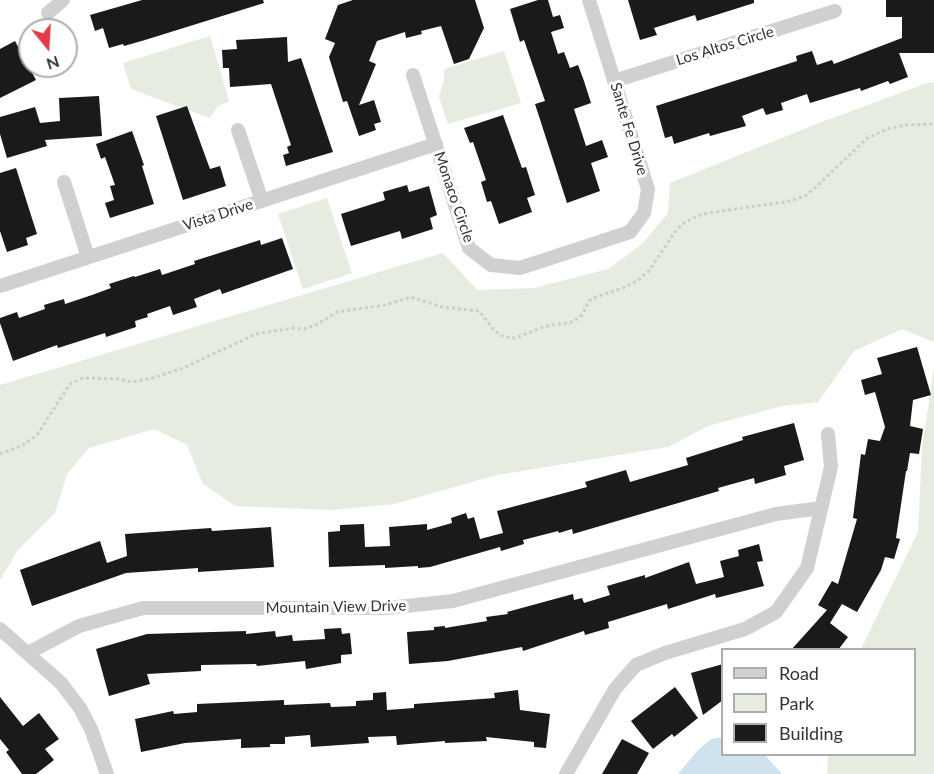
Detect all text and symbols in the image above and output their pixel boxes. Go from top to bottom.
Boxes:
north arrow [18,18,78,78]
street label: Los Altos Circle [674,23,776,69]
text: N [44,53,62,75]
street label: Sante Fe Drive [606,80,652,178]
street label: Monaco Circle [430,149,478,245]
street label: Vista Drive [181,195,255,235]
street label: Mountain View Drive [266,597,406,617]
legend [721,648,916,756]
text: Road [779,662,819,684]
text: Park [779,692,814,714]
text: Building [779,722,843,744]

